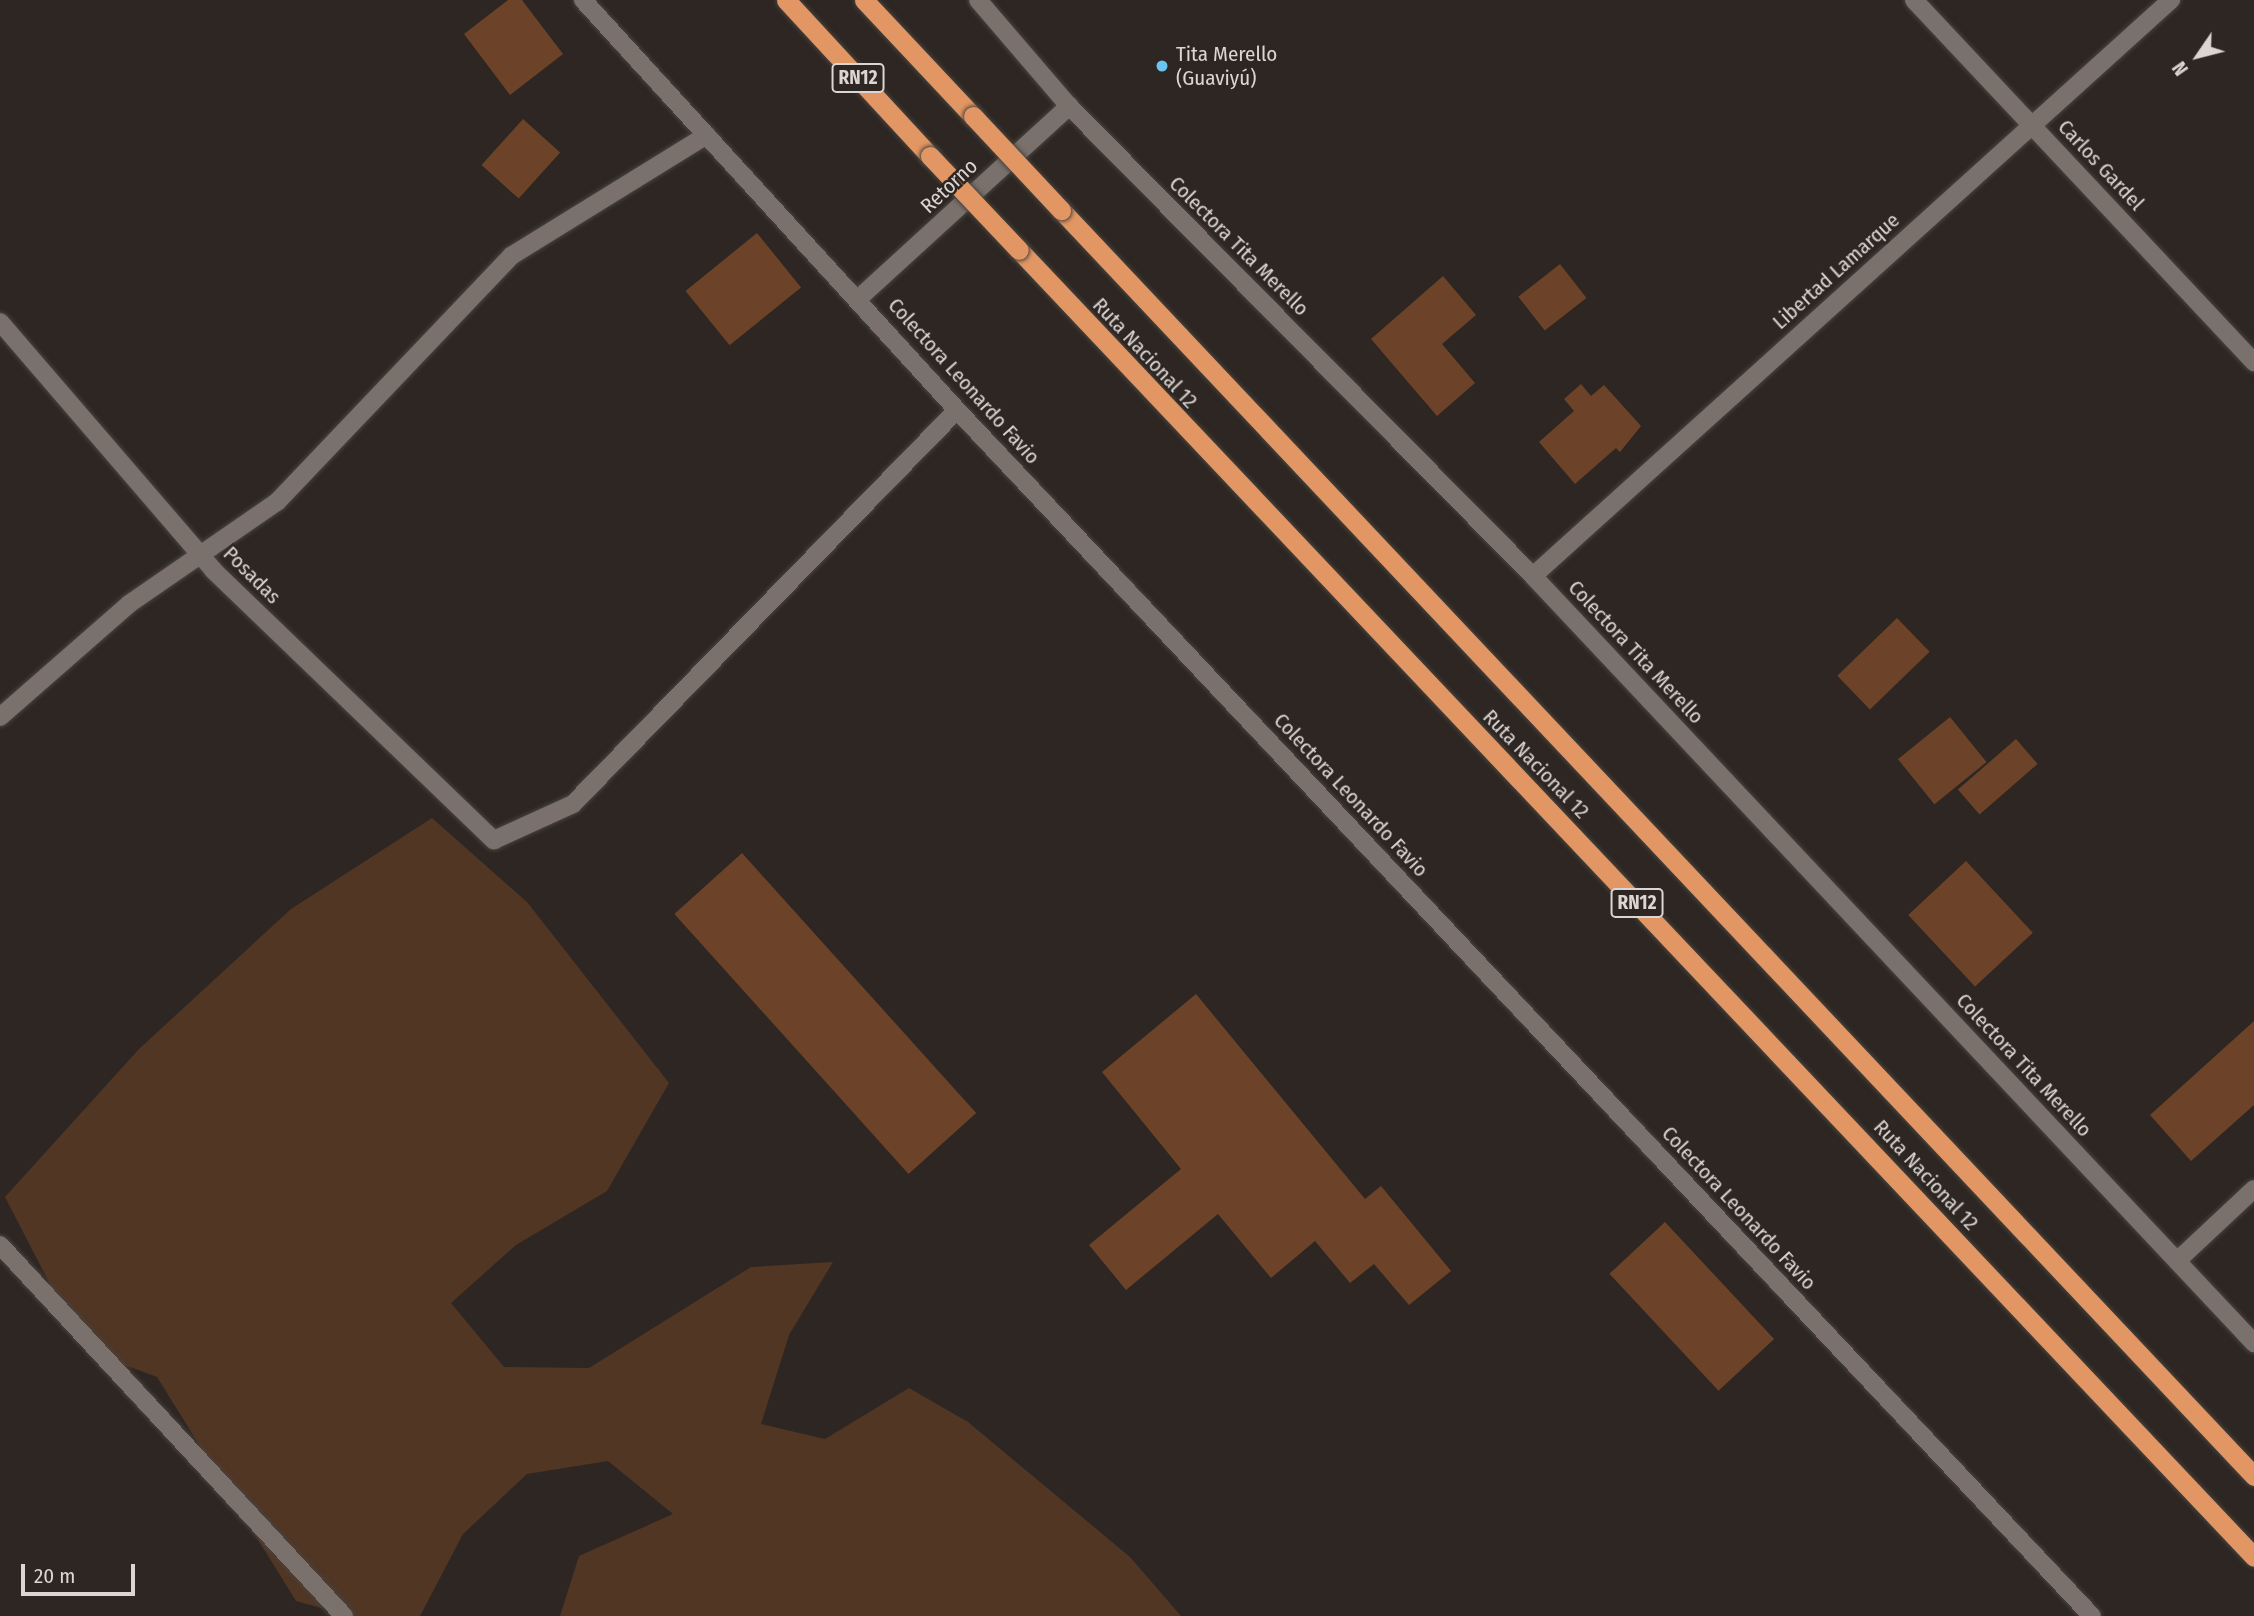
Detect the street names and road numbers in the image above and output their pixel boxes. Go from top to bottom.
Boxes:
road number: RN12 [830,62,886,94]
street label: Carlos Gardel [2053,114,2149,216]
street label: Retorno [915,153,983,219]
street label: Colectora Tita Merello [1164,171,1314,321]
street label: Libertad Lamarque [1767,207,1905,335]
street label: Colectora Leonardo Favio [883,293,1045,469]
street label: Ruta Nacional 12 [1087,293,1203,413]
street label: Posadas [218,541,286,609]
street label: Colectora Tita Merello [1563,575,1709,729]
street label: Ruta Nacional 12 [1478,704,1594,824]
street label: Colectora Leonardo Favio [1269,708,1433,882]
road number: RN12 [1609,888,1665,918]
street label: Colectora Tita Merello [1951,988,2097,1142]
street label: Ruta Nacional 12 [1868,1115,1984,1235]
street label: Colectora Leonardo Favio [1657,1121,1821,1295]

